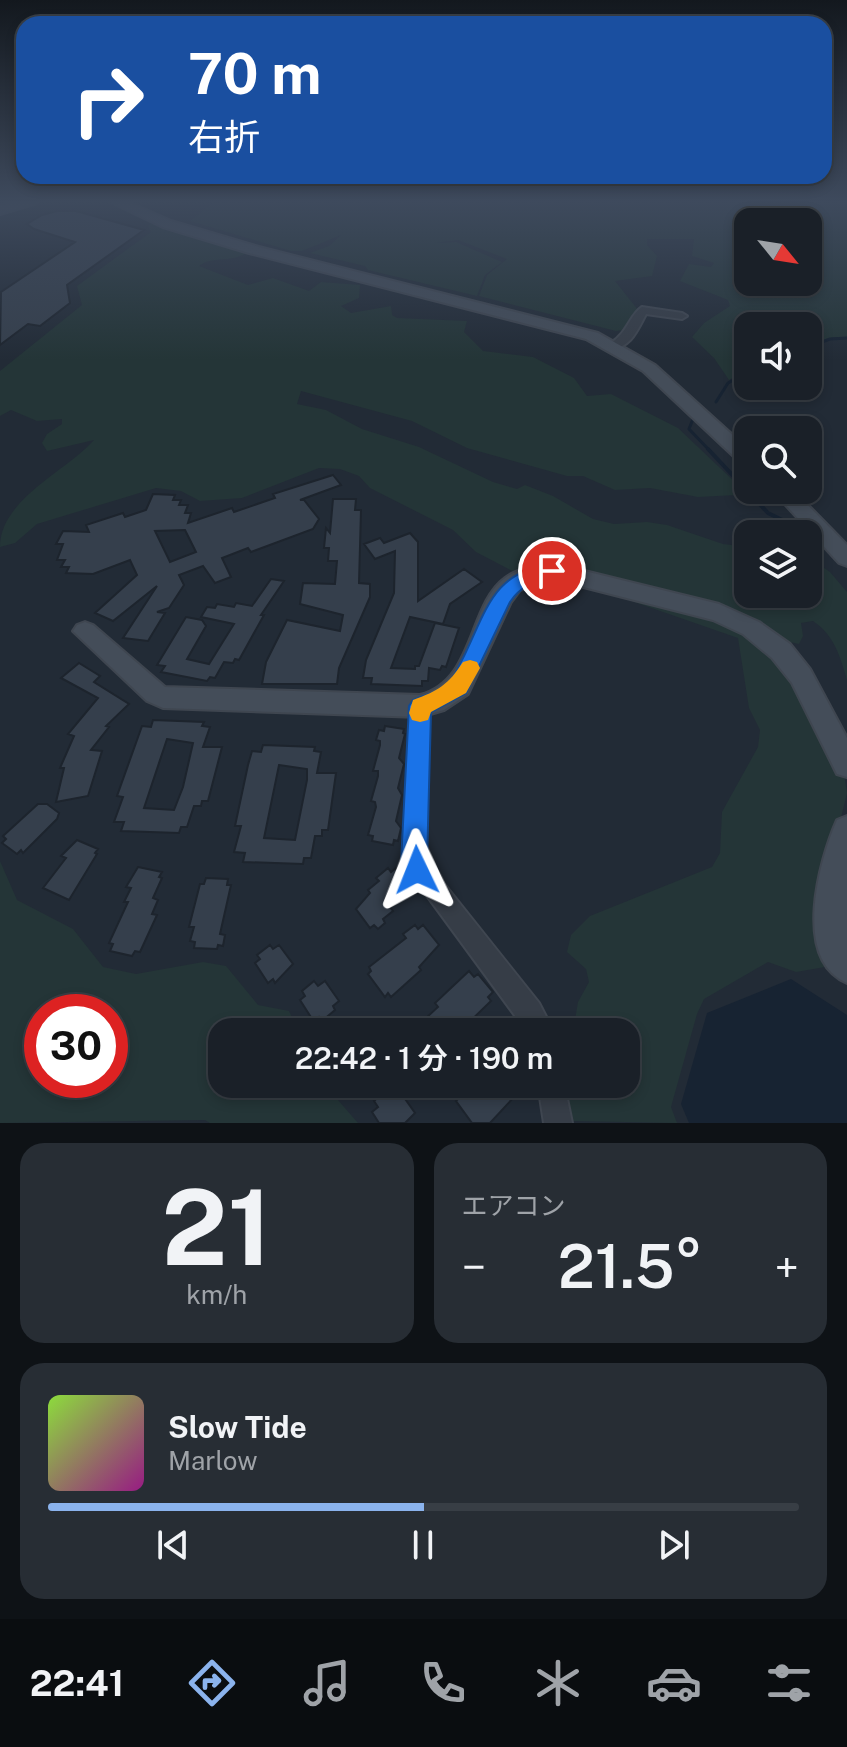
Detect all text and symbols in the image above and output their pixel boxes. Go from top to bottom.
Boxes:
text: 70 m [188,41,321,107]
icon: right [56,48,160,152]
text: 右折 [188,116,260,158]
north arrow [734,208,822,296]
map controls [734,208,822,608]
button: sound [734,312,822,400]
button: search [734,416,822,504]
button: layers [734,520,822,608]
pin [518,537,586,605]
icon: arrive [530,549,574,593]
position arrow [375,828,459,912]
speed limit sign: 30 [24,994,128,1098]
text: 22:42 · 1 分 · 190 m [295,1040,553,1076]
text: 21 [161,1166,272,1288]
text: エアコン [462,1190,566,1221]
text: 21.5° [558,1231,703,1302]
text: − [462,1241,486,1293]
text: + [775,1241,799,1293]
text: km/h [186,1279,247,1310]
text: Slow Tide [168,1409,307,1445]
text: Marlow [168,1445,258,1476]
icon: previous [151,1523,195,1567]
icon: pause [401,1523,445,1567]
icon: next [652,1523,696,1567]
icon: directions [184,1655,240,1711]
icon: music [299,1655,355,1711]
icon: phone [415,1655,471,1711]
icon: climate [530,1655,586,1711]
icon: car [646,1655,702,1711]
icon: filters [761,1655,817,1711]
text: 22:41 [30,1662,124,1704]

